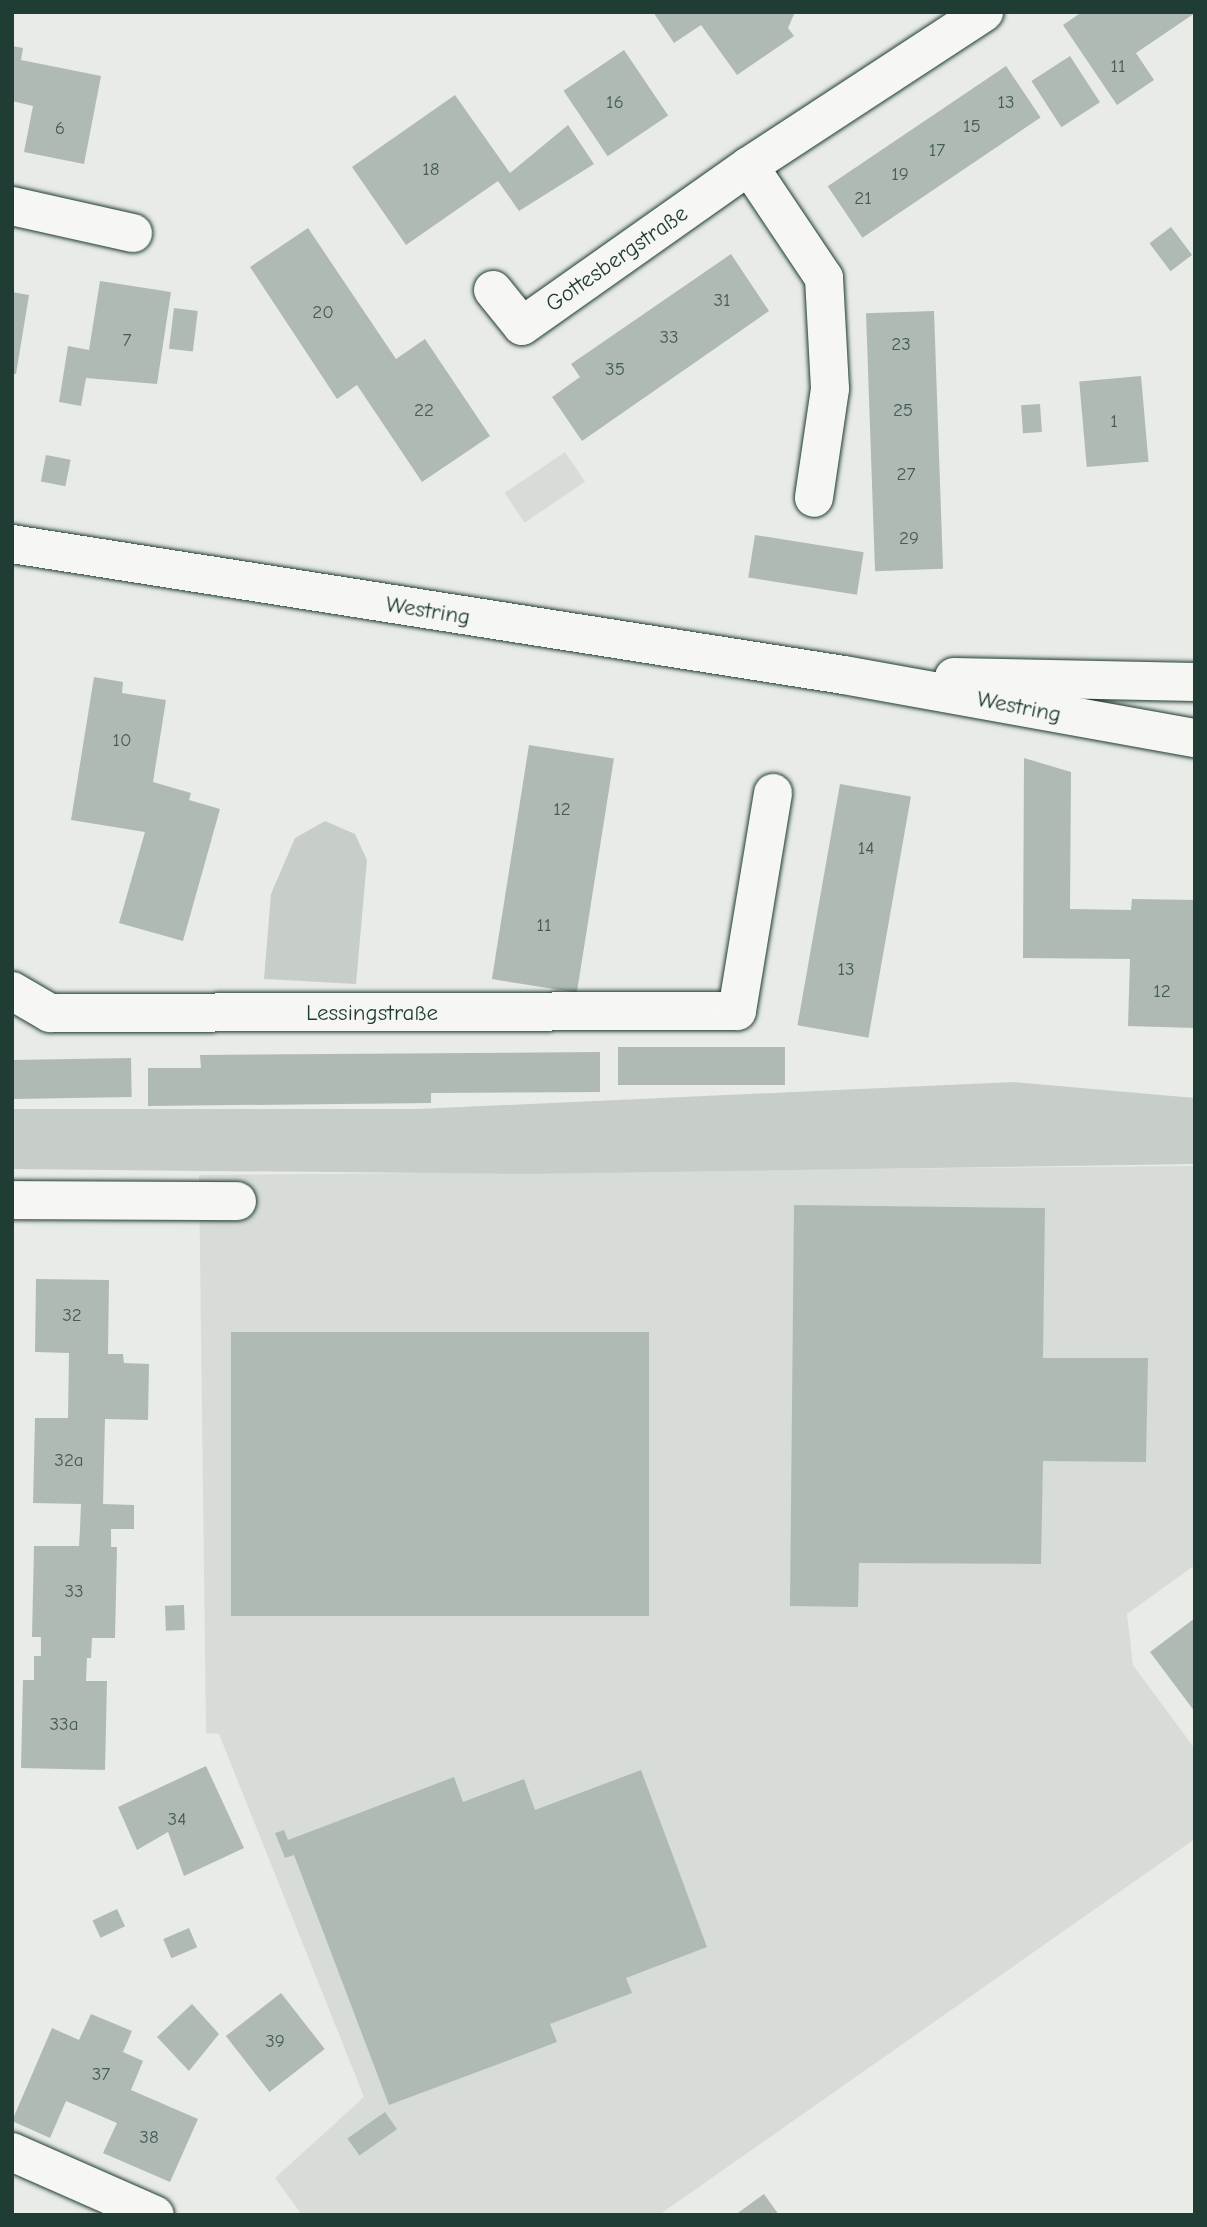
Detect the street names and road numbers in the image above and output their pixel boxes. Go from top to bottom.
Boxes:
street label: Gottesbergstraße [541,200,693,318]
street label: Westring [384,591,472,631]
street label: Westring [974,685,1064,729]
street label: Lessingstraße [306,999,438,1027]

